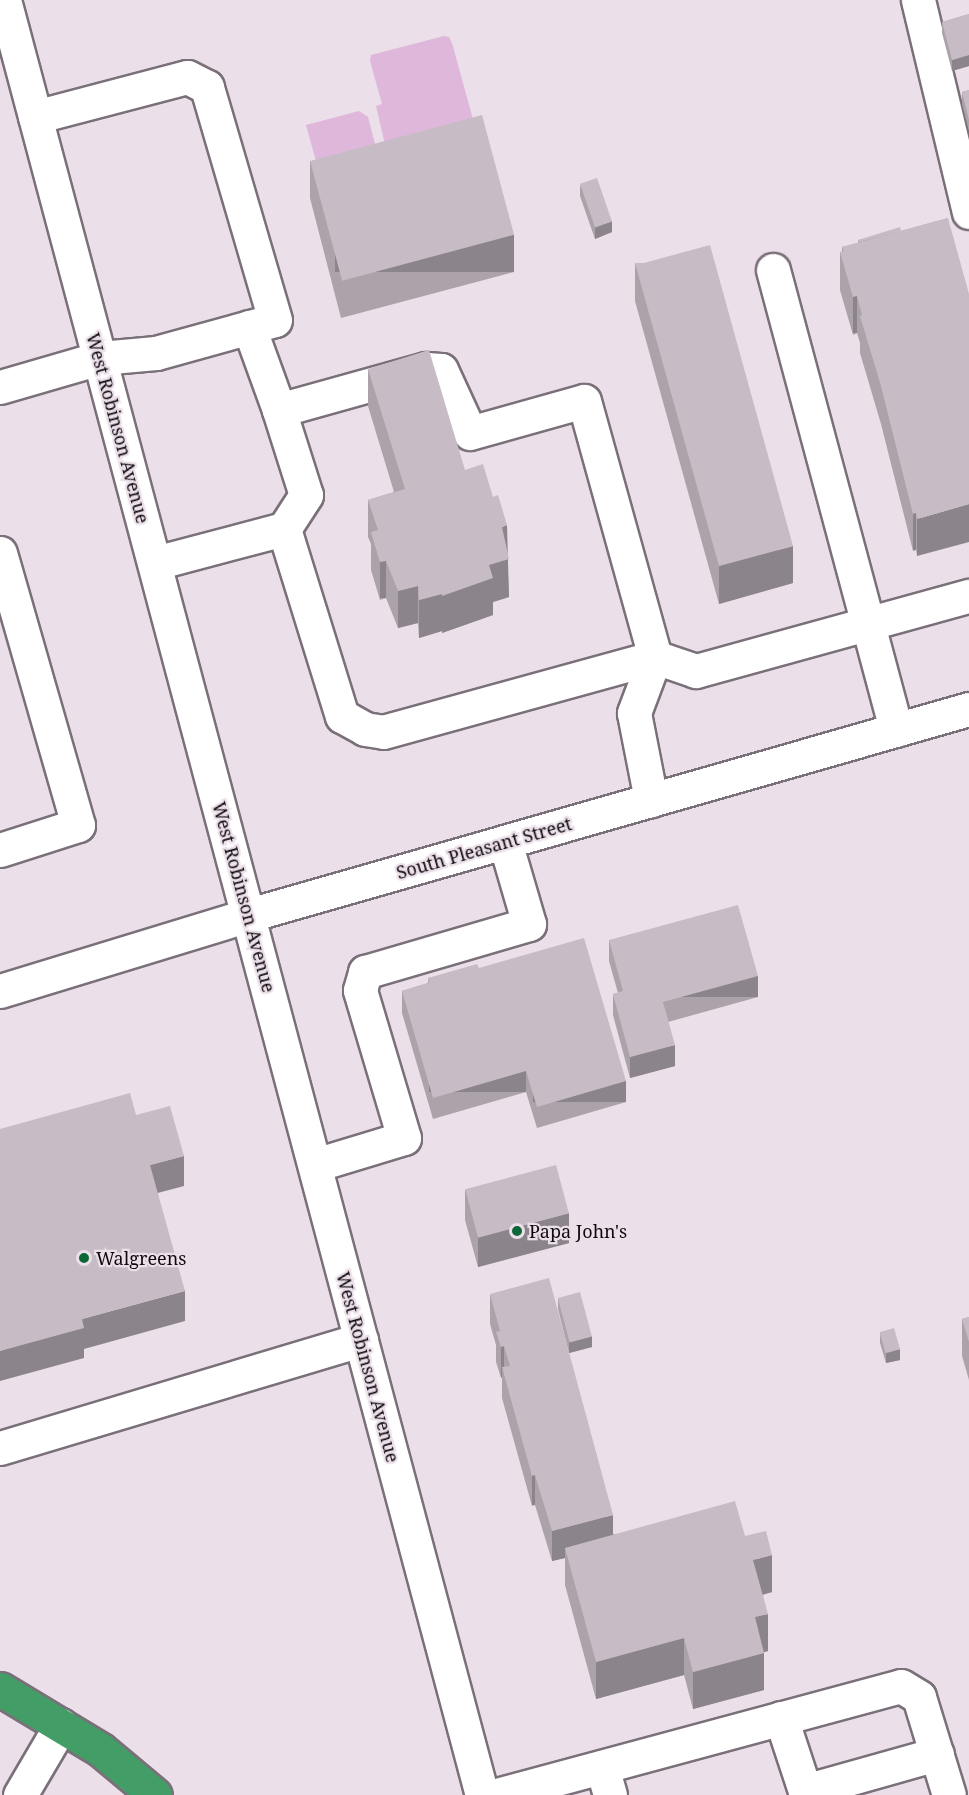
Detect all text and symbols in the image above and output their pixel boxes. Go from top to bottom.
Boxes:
street label: West Robinson Avenue [82,330,154,526]
street label: West Robinson Avenue [208,799,280,995]
street label: South Pleasant Street [394,813,574,883]
place label: Papa John's [529,1220,627,1242]
marker: Papa John's [510,1224,524,1238]
place label: Walgreens [96,1247,186,1269]
marker: Walgreens [77,1251,91,1265]
street label: West Robinson Avenue [332,1269,404,1465]

